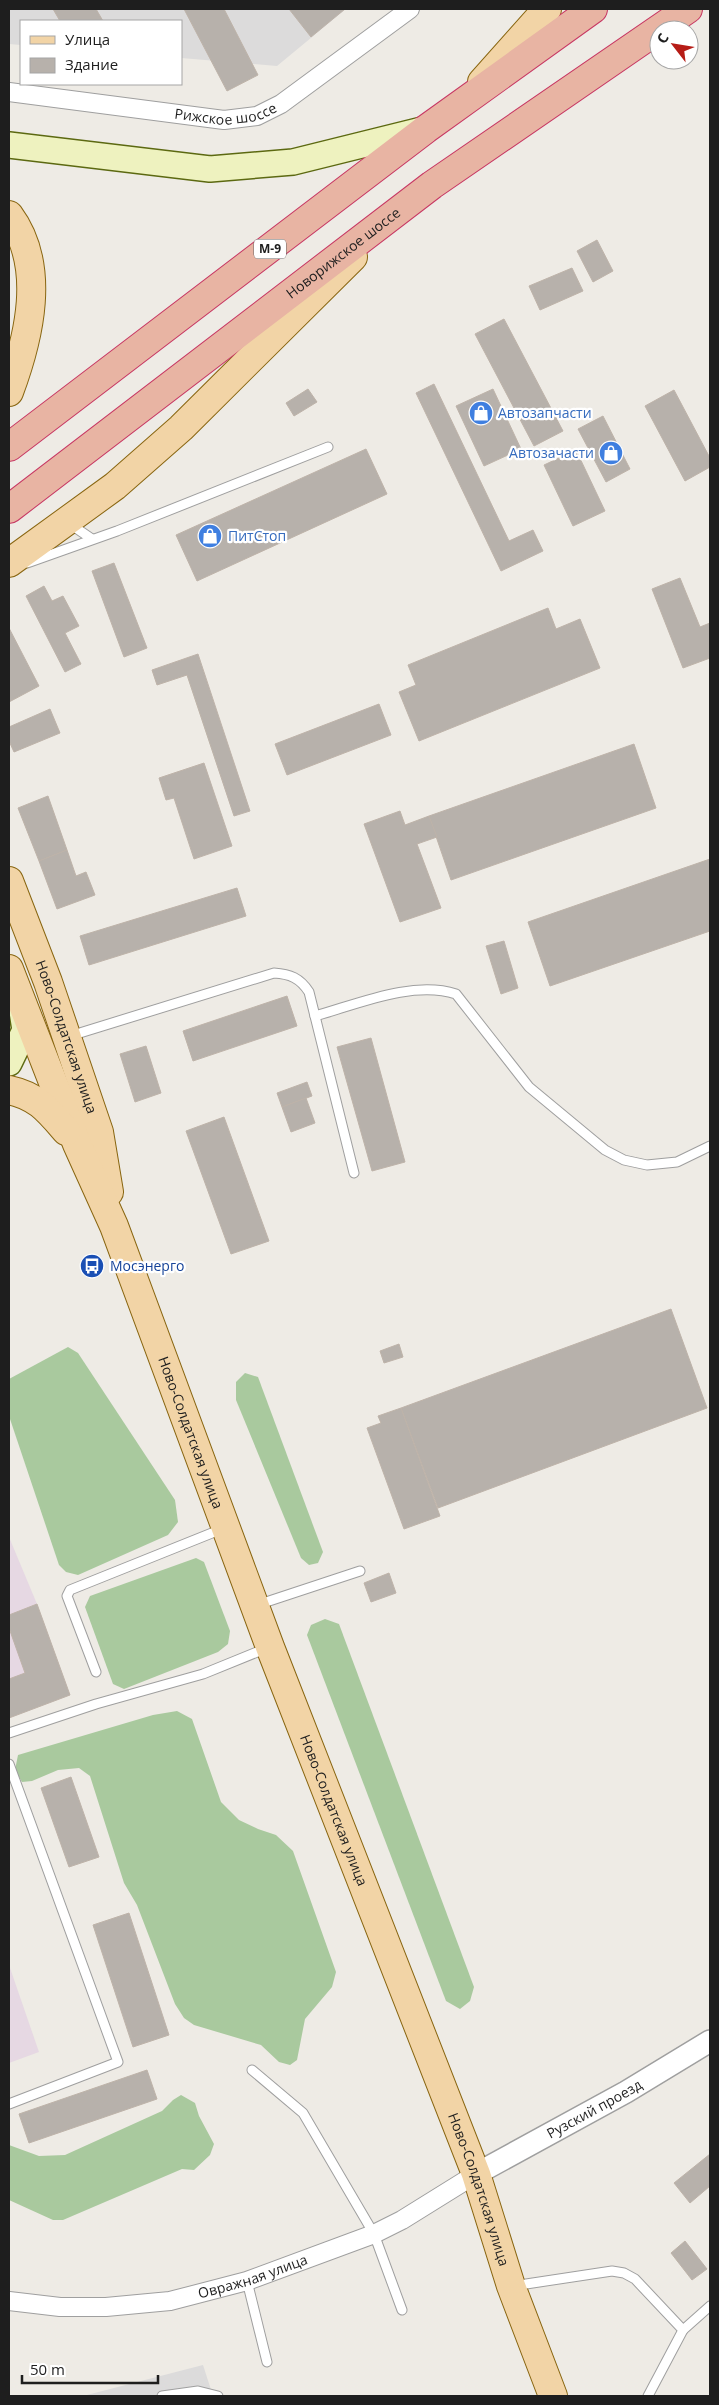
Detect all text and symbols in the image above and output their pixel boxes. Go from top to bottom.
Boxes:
legend [20,20,182,85]
north arrow [649,20,699,70]
text: Улица [65,29,110,49]
text: С [652,29,673,47]
text: Здание [65,54,118,74]
street label: Рижское шоссе [174,98,280,129]
street label: Новорижское шоссе [282,203,404,302]
road number: М-9 [254,240,286,258]
shop icon: Автозапчасти [468,400,494,426]
place label: Автозапчасти [498,403,592,422]
shop icon: Автозачасти [598,440,624,466]
place label: Автозачасти [509,443,594,462]
shop icon: ПитСтоп [197,523,223,549]
place label: ПитСтоп [228,526,286,545]
street label: Ново-Солдатская улица [31,957,102,1116]
bus stop icon: Мосэнерго [79,1253,105,1279]
place label: Мосэнерго [110,1256,184,1275]
street label: Ново-Солдатская улица [154,1354,228,1511]
street label: Ново-Солдатская улица [296,1732,372,1889]
street label: Рузский проезд [543,2075,645,2143]
street label: Ново-Солдатская улица [444,2110,514,2268]
street label: Овражная улица [196,2249,310,2302]
scale bar [22,2352,159,2384]
text: 50 m [30,2359,65,2379]

